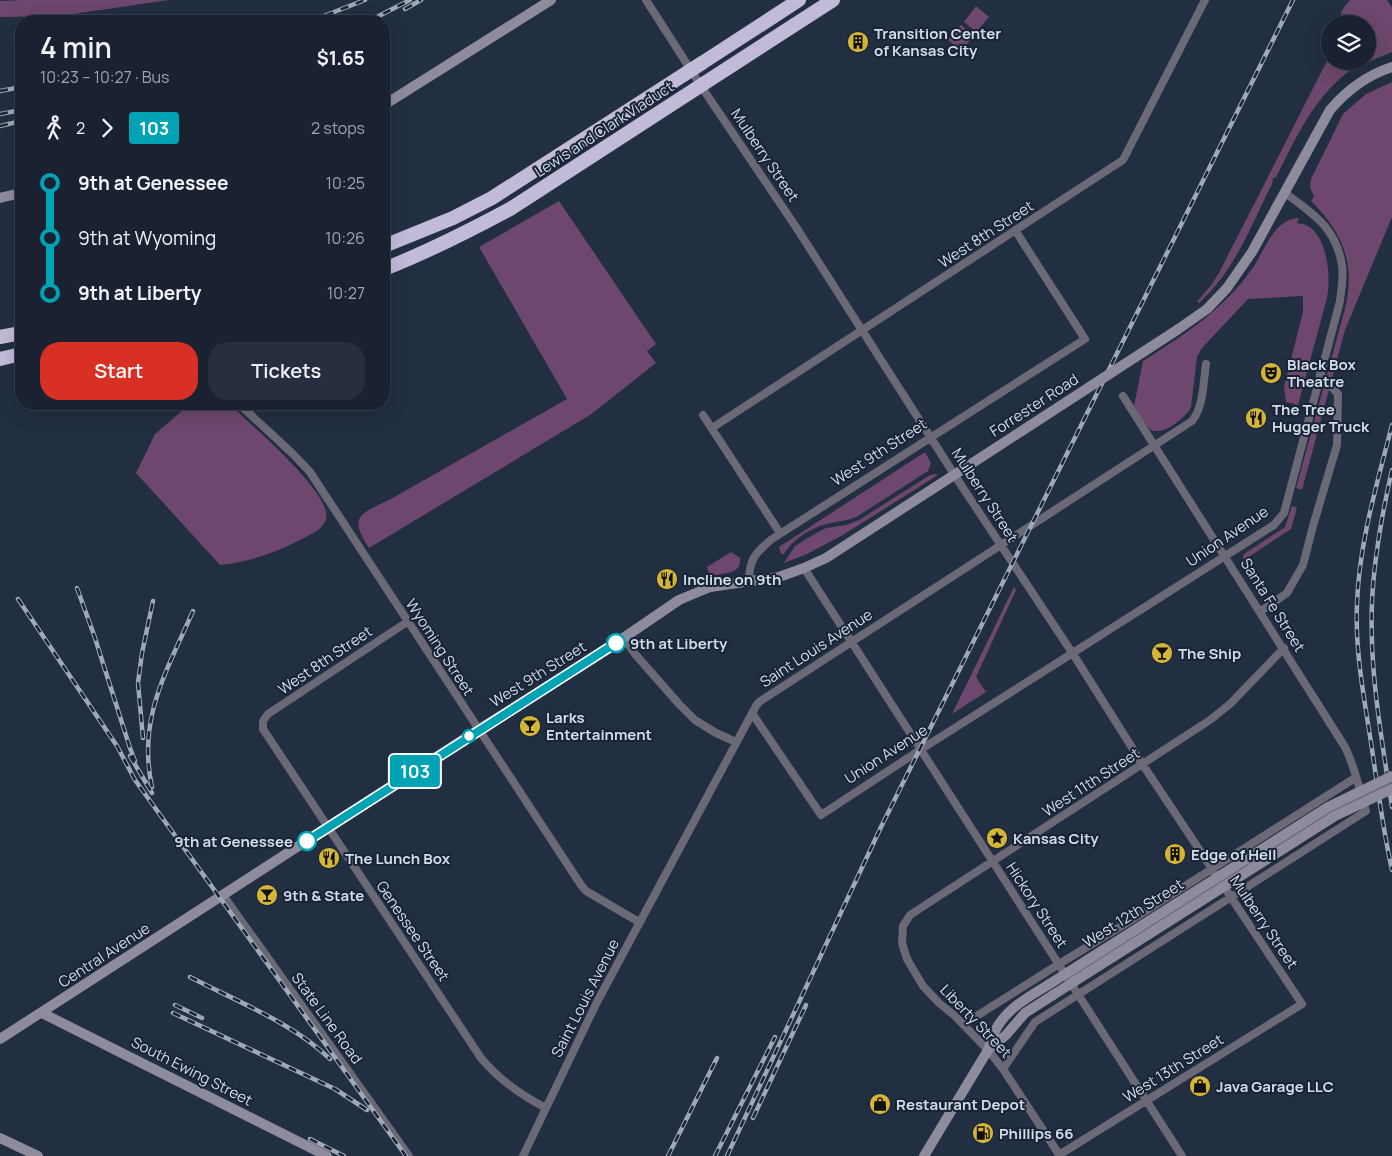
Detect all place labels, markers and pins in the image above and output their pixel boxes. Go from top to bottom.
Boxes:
place label: Transition Center of Kansas City [874,23,1001,61]
building icon: Transition Center of Kansas City [846,30,870,54]
place label: Black Box Theatre [1287,354,1356,392]
theatre icon: Black Box Theatre [1259,361,1283,385]
place label: The Tree Hugger Truck [1272,399,1370,437]
restaurant icon: The Tree Hugger Truck [1244,406,1268,430]
restaurant icon: Incline on 9th [655,567,679,591]
place label: Incline on 9th [683,569,781,590]
marker: 9th at Liberty [606,633,626,653]
place label: 9th at Liberty [630,633,728,654]
bar icon: The Ship [1150,641,1174,665]
place label: The Ship [1178,643,1241,664]
place label: Larks Entertainment [546,707,652,745]
bar icon: Larks Entertainment [518,714,542,738]
unlabelled marker [462,729,476,743]
place icon: Kansas City [985,826,1009,850]
place label: Kansas City [1013,828,1099,849]
place label: 9th at Genessee [174,831,293,852]
marker: 9th at Genessee [297,831,317,851]
building icon: Edge of Hell [1163,842,1187,866]
place label: Edge of Hell [1191,844,1277,865]
restaurant icon: The Lunch Box [317,846,341,870]
place label: The Lunch Box [345,848,451,869]
bar icon: 9th & State [255,883,279,907]
place label: 9th & State [283,885,364,906]
shop icon: Java Garage LLC [1188,1074,1212,1098]
place label: Java Garage LLC [1216,1076,1334,1097]
shop icon: Restaurant Depot [868,1092,892,1116]
place label: Restaurant Depot [896,1094,1025,1115]
fuel station icon: Phillips 66 [971,1121,995,1145]
place label: Phillips 66 [999,1123,1074,1144]

